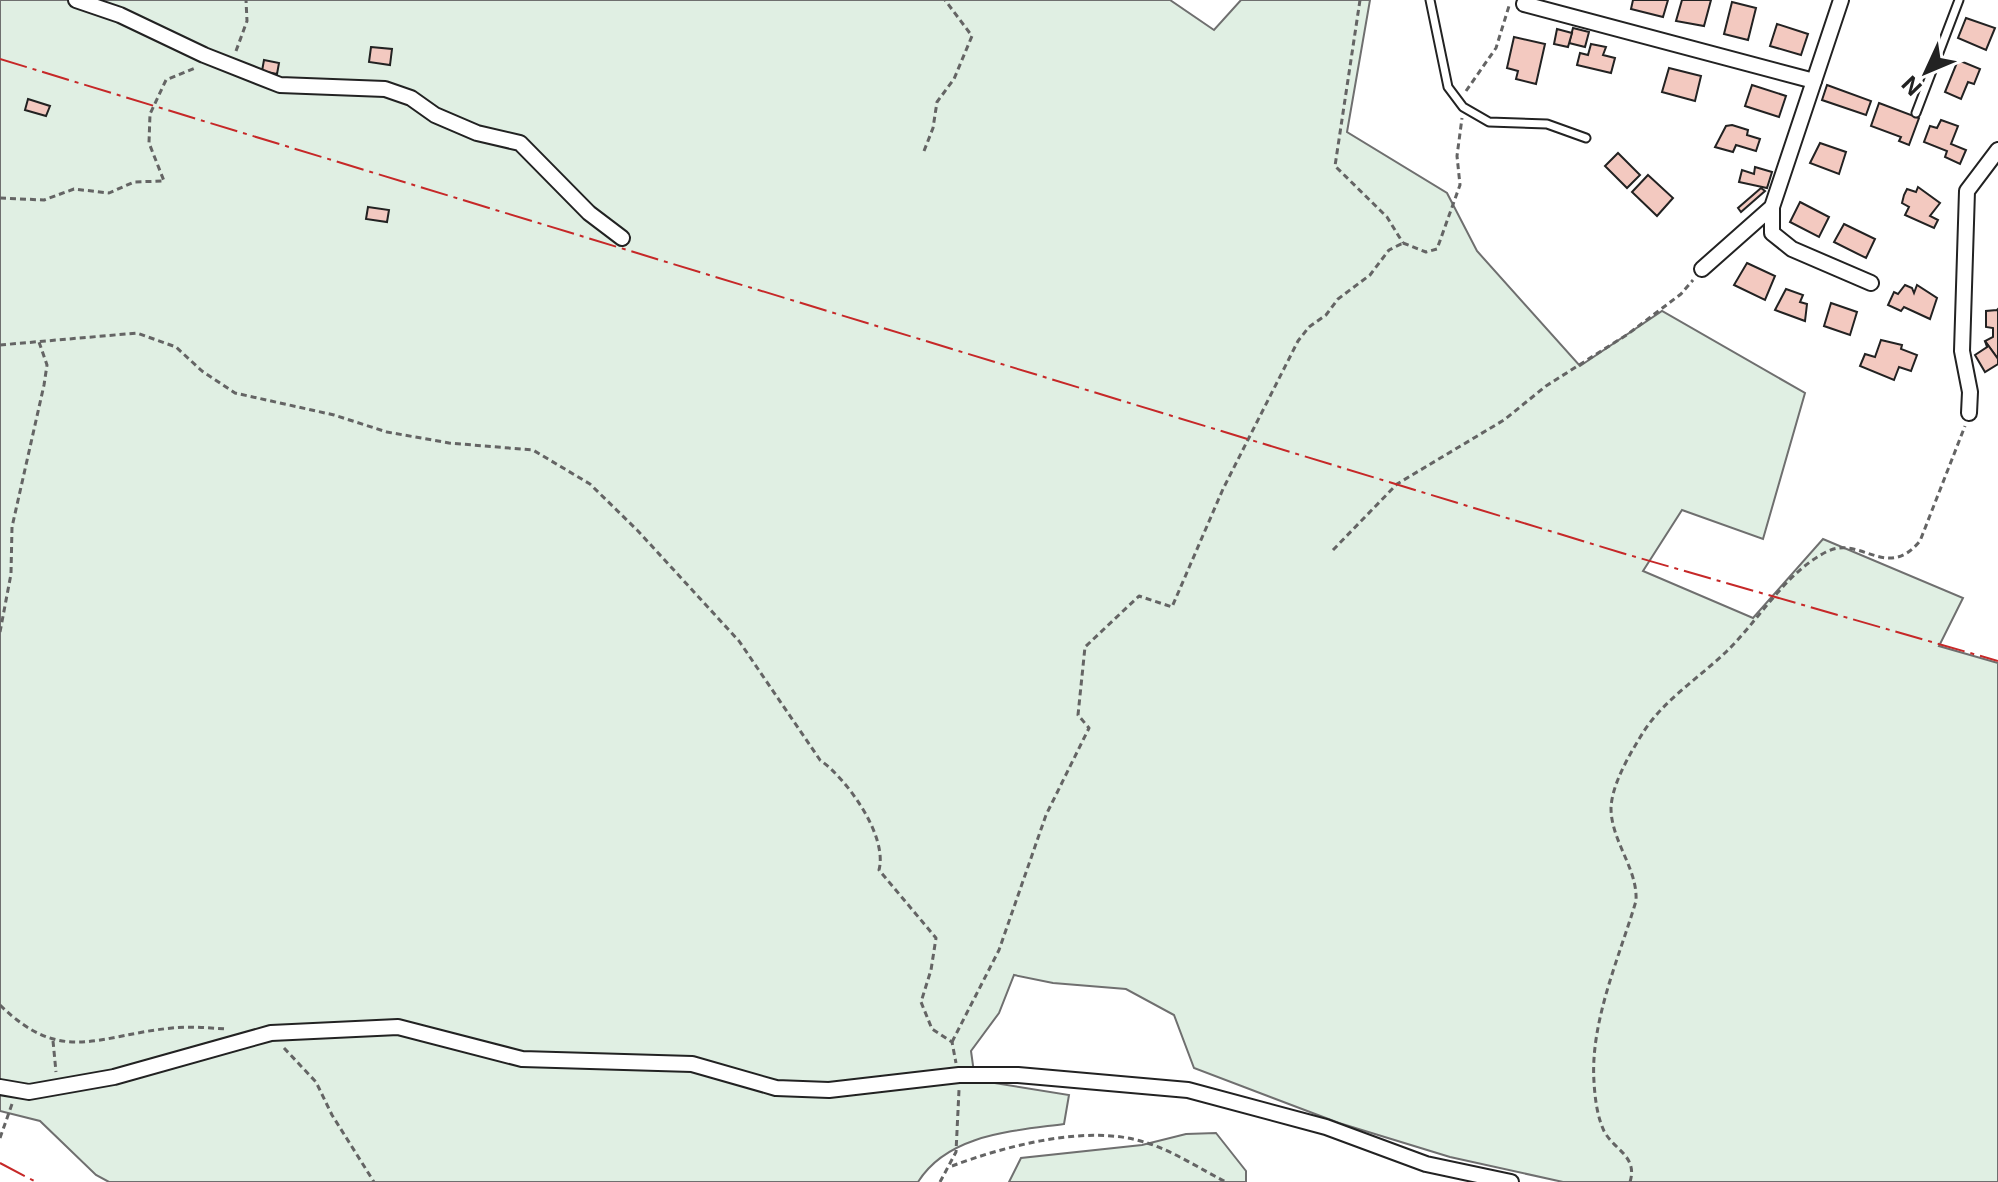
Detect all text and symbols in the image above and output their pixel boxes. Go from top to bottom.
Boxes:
north arrow [1886,32,1966,112]
text: N [1896,71,1927,101]

